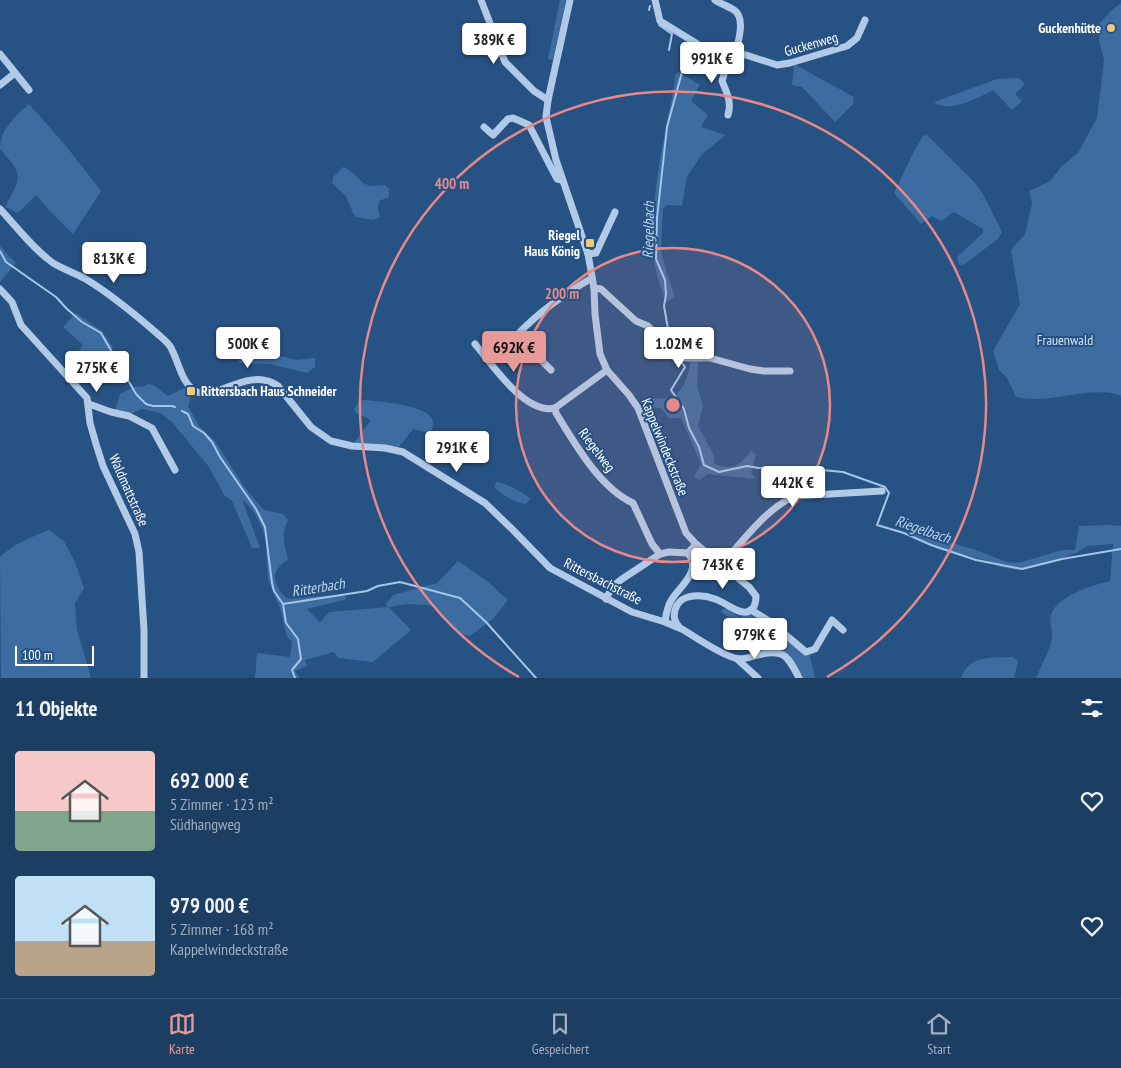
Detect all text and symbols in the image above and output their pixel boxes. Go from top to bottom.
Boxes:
place label: Guckenhütte [1038,19,1101,37]
pin: 389K € [453,22,535,65]
marker: Guckenhütte [1105,22,1117,34]
street label: Guckenweg [782,28,840,60]
text: 389K € [473,29,515,49]
pin: 991K € [671,42,753,84]
text: 991K € [691,48,733,68]
text: 400 m [435,174,469,193]
water label: Riegelbach [638,200,658,259]
place label: Riegel Haus König [524,226,581,260]
marker: Riegel Haus König [584,237,596,249]
pin: 813K € [73,242,155,284]
text: 813K € [93,248,135,268]
text: 200 m [545,284,579,303]
pin: 500K € [207,326,289,369]
pin: 1.02M € [633,326,725,369]
pin: 692K € [473,330,555,373]
park label: Frauenwald [1037,331,1093,349]
text: 500K € [227,333,269,353]
text: 1.02M € [655,333,703,353]
text: 692K € [493,337,535,357]
pin: 275K € [56,350,138,393]
text: 275K € [76,357,118,377]
place label: Rittersbach Haus Schneider [201,382,338,400]
marker: Rittersbach Haus Schneider [185,385,197,397]
street label: Kappelwindeckstraße [637,396,693,499]
centre of rings [664,396,682,414]
street label: Riegelweg [575,424,619,476]
pin: 291K € [416,430,498,473]
text: 291K € [436,437,478,457]
street label: Waldmattstraße [105,451,153,529]
pin: 442K € [752,466,834,508]
text: 442K € [772,472,814,492]
water label: Riegelbach [893,511,954,548]
pin: 743K € [682,548,764,590]
street label: Rittersbachstraße [561,554,645,608]
text: 743K € [702,554,744,574]
water label: Ritterbach [290,573,347,601]
pin: 979K € [714,618,796,660]
text: 979K € [734,624,776,644]
scale bar [15,643,94,666]
text: 100 m [22,646,53,664]
icon: filters [1078,694,1106,722]
text: 11 Objekte [15,695,98,722]
text: 692 000 € [170,767,249,794]
icon: home [55,771,115,831]
icon: heart [1078,787,1106,815]
text: 5 Zimmer · 123 m² [170,794,274,814]
text: Südhangweg [170,814,241,834]
text: 979 000 € [170,892,249,919]
icon: home [55,896,115,956]
icon: heart [1078,912,1106,940]
text: 5 Zimmer · 168 m² [170,919,274,939]
text: Kappelwindeckstraße [170,939,288,959]
tab: Karte [168,1010,196,1058]
tab: Gespeichert [532,1010,589,1058]
tab: Start [925,1010,953,1058]

